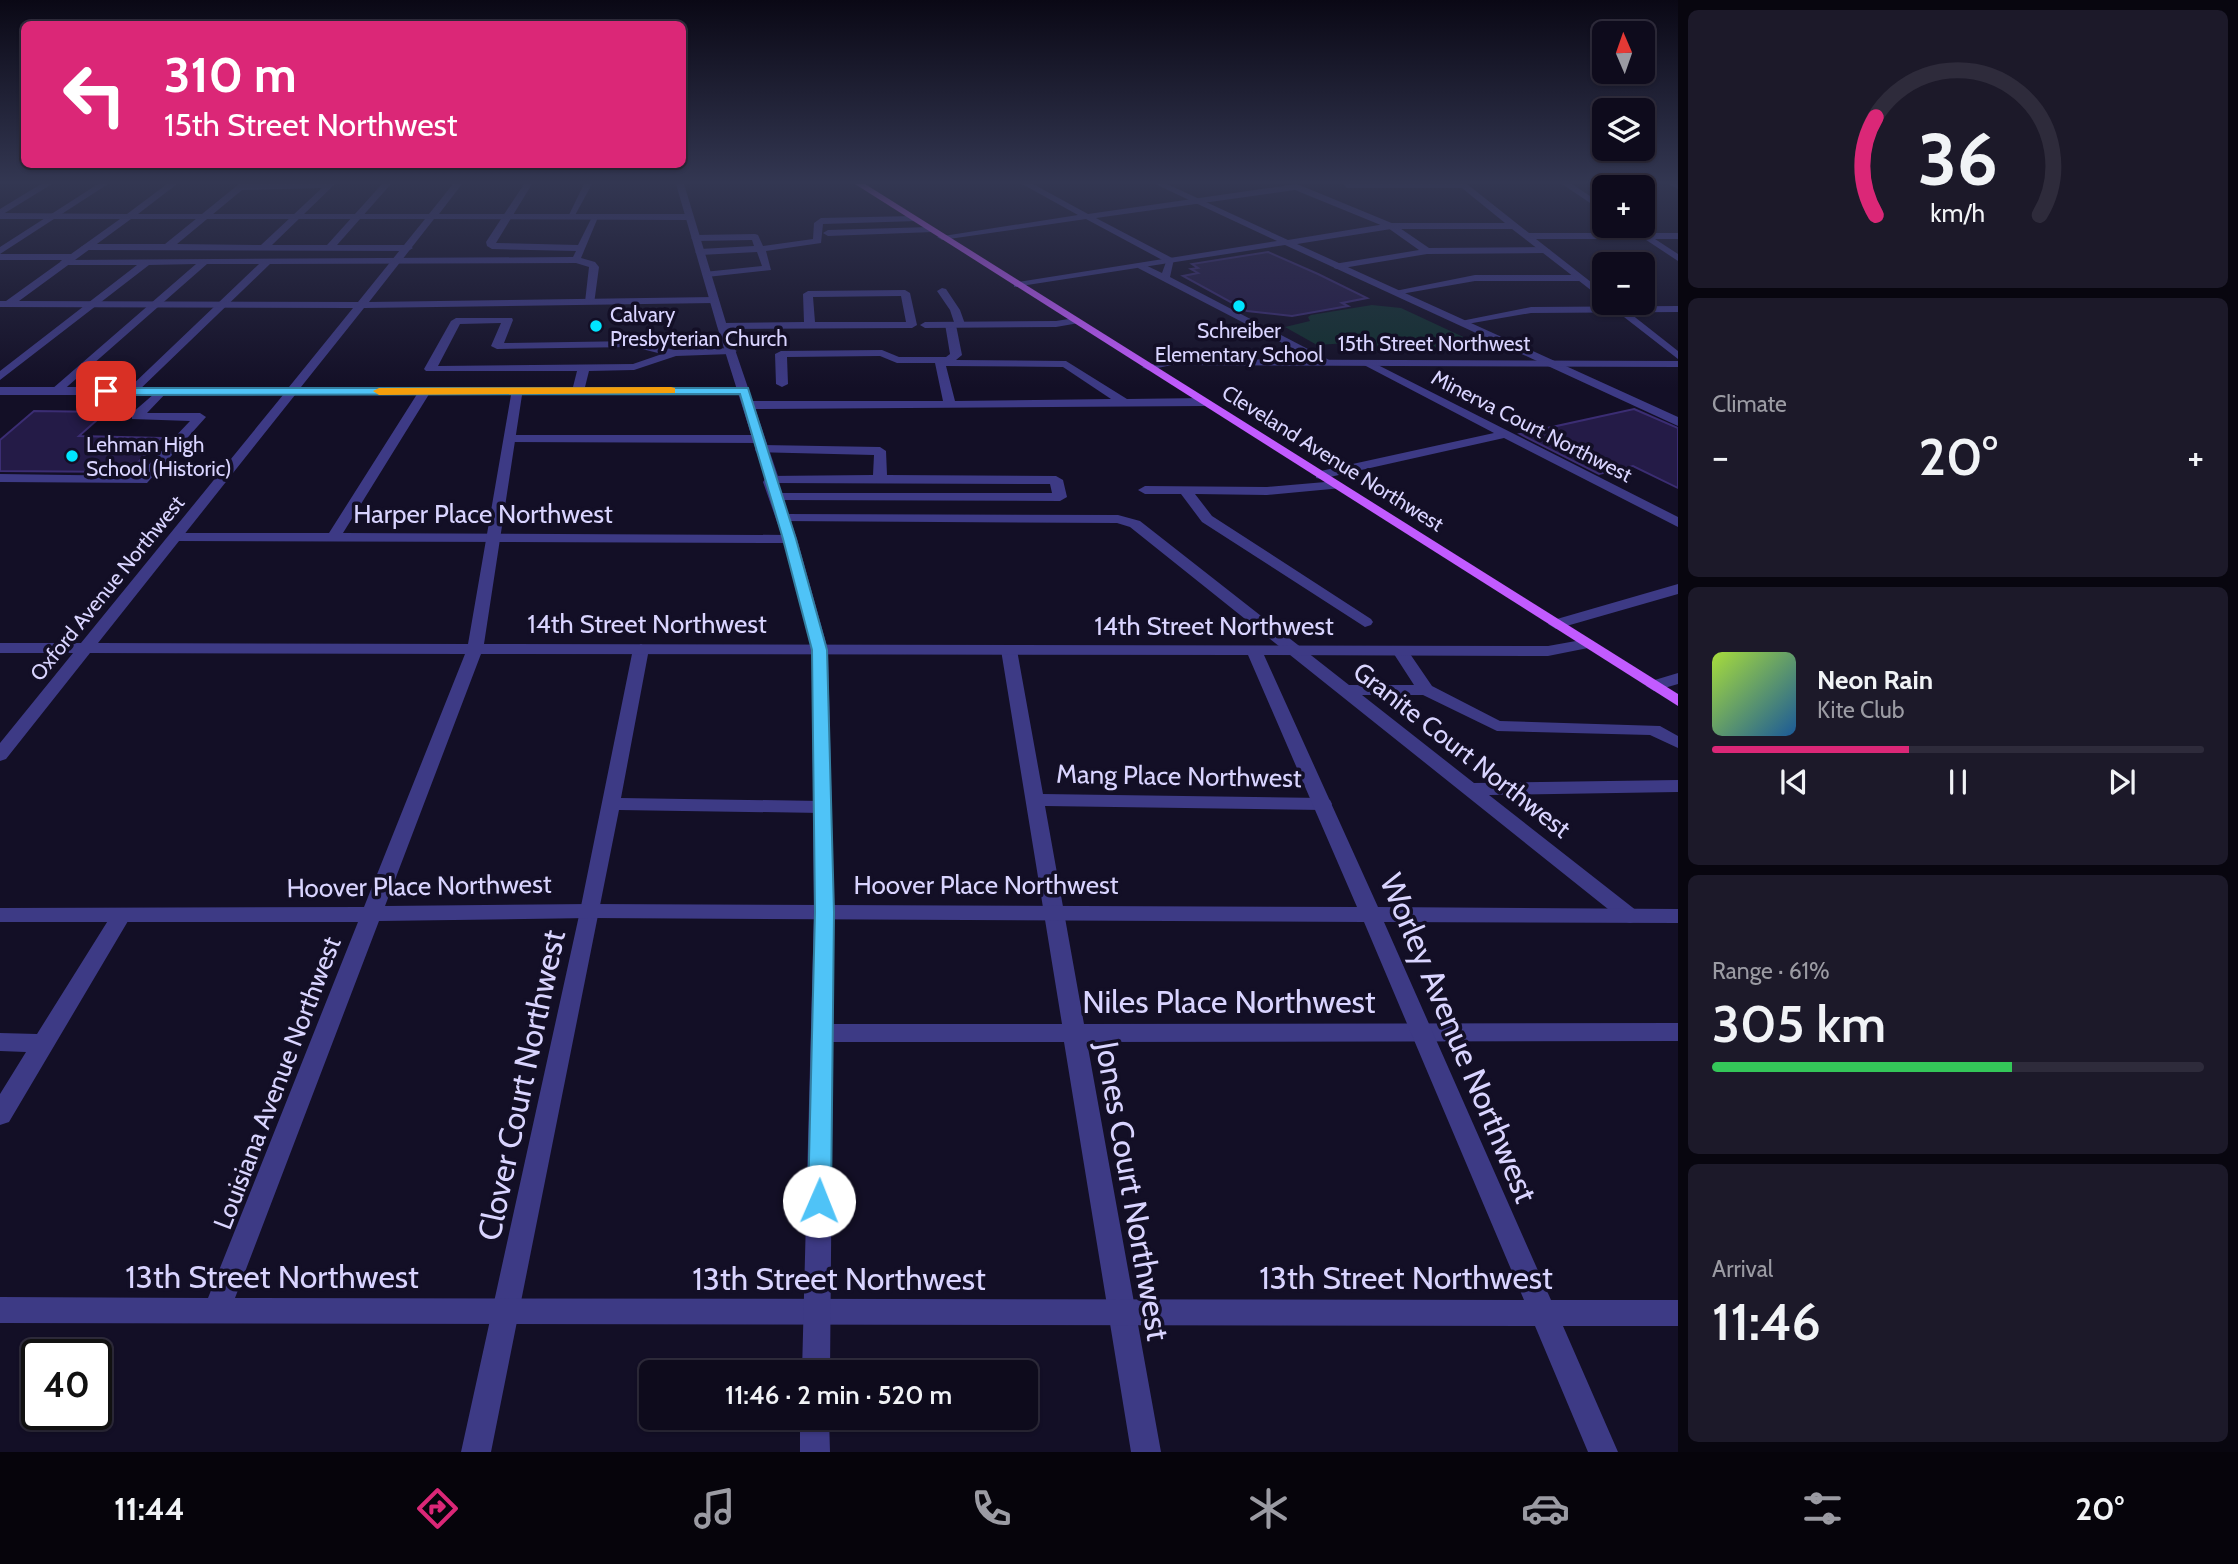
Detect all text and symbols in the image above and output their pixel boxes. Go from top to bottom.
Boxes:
north arrow [1592,21,1656,84]
map controls [1592,21,1655,315]
text: 310 m [164,45,297,104]
icon: left [49,49,140,140]
button: layers [1592,98,1655,161]
text: 15th Street Northwest [164,105,458,144]
text: 36 [1918,116,1998,204]
button: + [1592,175,1655,238]
text: km/h [1931,198,1985,228]
button: − [1592,252,1655,315]
marker: Schreiber Elementary School [1231,298,1247,314]
place label: Calvary Presbyterian Church [610,302,788,351]
marker: Calvary Presbyterian Church [588,318,604,334]
place label: Schreiber Elementary School [1155,318,1323,367]
street label: 15th Street Northwest [1338,331,1530,356]
pin [76,361,136,421]
street label: Minerva Court Northwest [1428,365,1636,487]
icon: arrive [87,372,125,410]
street label: Cleveland Avenue Northwest [1218,379,1448,537]
text: Climate [1712,390,1787,418]
text: 20° [1918,425,1998,488]
place label: Lehman High School (Historic) [86,432,232,481]
text: − [1712,433,1729,480]
text: + [2187,433,2204,480]
marker: Lehman High School (Historic) [64,448,80,464]
street label: Oxford Avenue Northwest [25,490,189,686]
street label: Harper Place Northwest [353,498,613,530]
street label: 14th Street Northwest [527,608,767,640]
street label: 14th Street Northwest [1094,610,1334,642]
street label: Granite Court Northwest [1347,655,1577,845]
text: Neon Rain [1817,664,1933,696]
text: Kite Club [1817,696,1904,724]
street label: Mang Place Northwest [1056,758,1302,794]
icon: previous [1775,763,1813,801]
icon: pause [1939,763,1977,801]
icon: next [2103,763,2141,801]
street label: Hoover Place Northwest [286,868,552,904]
street label: Worley Avenue Northwest [1372,868,1546,1209]
street label: Hoover Place Northwest [853,869,1119,901]
street label: Clover Court Northwest [469,926,573,1244]
street label: Louisiana Avenue Northwest [206,932,348,1234]
text: Range · 61% [1712,957,1830,985]
street label: Niles Place Northwest [1082,982,1376,1021]
text: 305 km [1712,992,1886,1055]
street label: Jones Court Northwest [1087,1037,1179,1344]
position arrow [782,1164,856,1238]
text: Arrival [1712,1255,1773,1283]
street label: 13th Street Northwest [125,1257,419,1296]
street label: 13th Street Northwest [1259,1258,1553,1297]
street label: 13th Street Northwest [692,1259,986,1298]
text: 11:46 [1712,1290,1821,1353]
speed limit sign: 40 [21,1339,112,1430]
text: 11:46 · 2 min · 520 m [725,1379,952,1411]
icon: directions [413,1484,462,1533]
icon: music [690,1484,739,1533]
icon: phone [967,1484,1016,1533]
icon: climate [1244,1484,1293,1533]
icon: car [1521,1484,1570,1533]
icon: filters [1798,1484,1847,1533]
text: 11:44 [114,1489,185,1528]
text: 20° [2075,1489,2124,1528]

